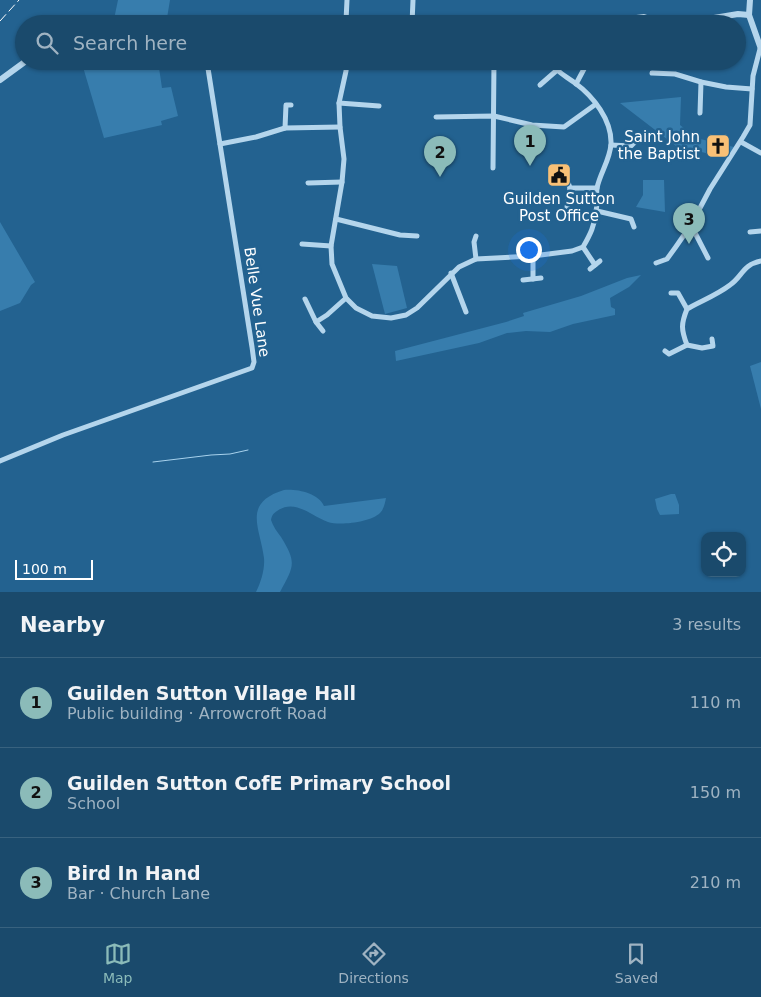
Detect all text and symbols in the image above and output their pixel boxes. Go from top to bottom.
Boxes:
search box [15,15,746,70]
icon: search [33,29,61,57]
text: Search here [73,32,187,54]
pin: 1 [514,125,546,166]
place label: Saint John the Baptist [618,128,700,163]
church icon: Saint John the Baptist [705,133,731,159]
pin: 2 [424,136,456,177]
public building icon: Guilden Sutton Post Office [546,162,572,188]
place label: Guilden Sutton Post Office [503,190,615,225]
pin: 3 [673,203,705,244]
your location [516,237,542,263]
street label: Belle Vue Lane [240,246,274,358]
map controls [701,532,746,577]
button: locate [701,532,746,577]
scale bar [15,557,92,580]
text: 100 m [22,561,67,577]
text: Nearby [20,613,105,637]
text: 3 results [672,615,741,634]
text: Guilden Sutton Village Hall [67,682,356,704]
text: 1 [30,693,42,712]
text: 110 m [690,693,741,712]
text: Public building · Arrowcroft Road [67,704,327,723]
text: Guilden Sutton CofE Primary School [67,772,451,794]
text: 2 [30,783,42,802]
text: 150 m [690,783,741,802]
text: School [67,794,120,813]
text: Bird In Hand [67,862,201,884]
text: 3 [30,873,42,892]
text: 210 m [690,873,741,892]
text: Bar · Church Lane [67,884,210,903]
tab: Map [103,940,132,986]
tab: Directions [338,940,409,986]
tab: Saved [615,940,658,986]

